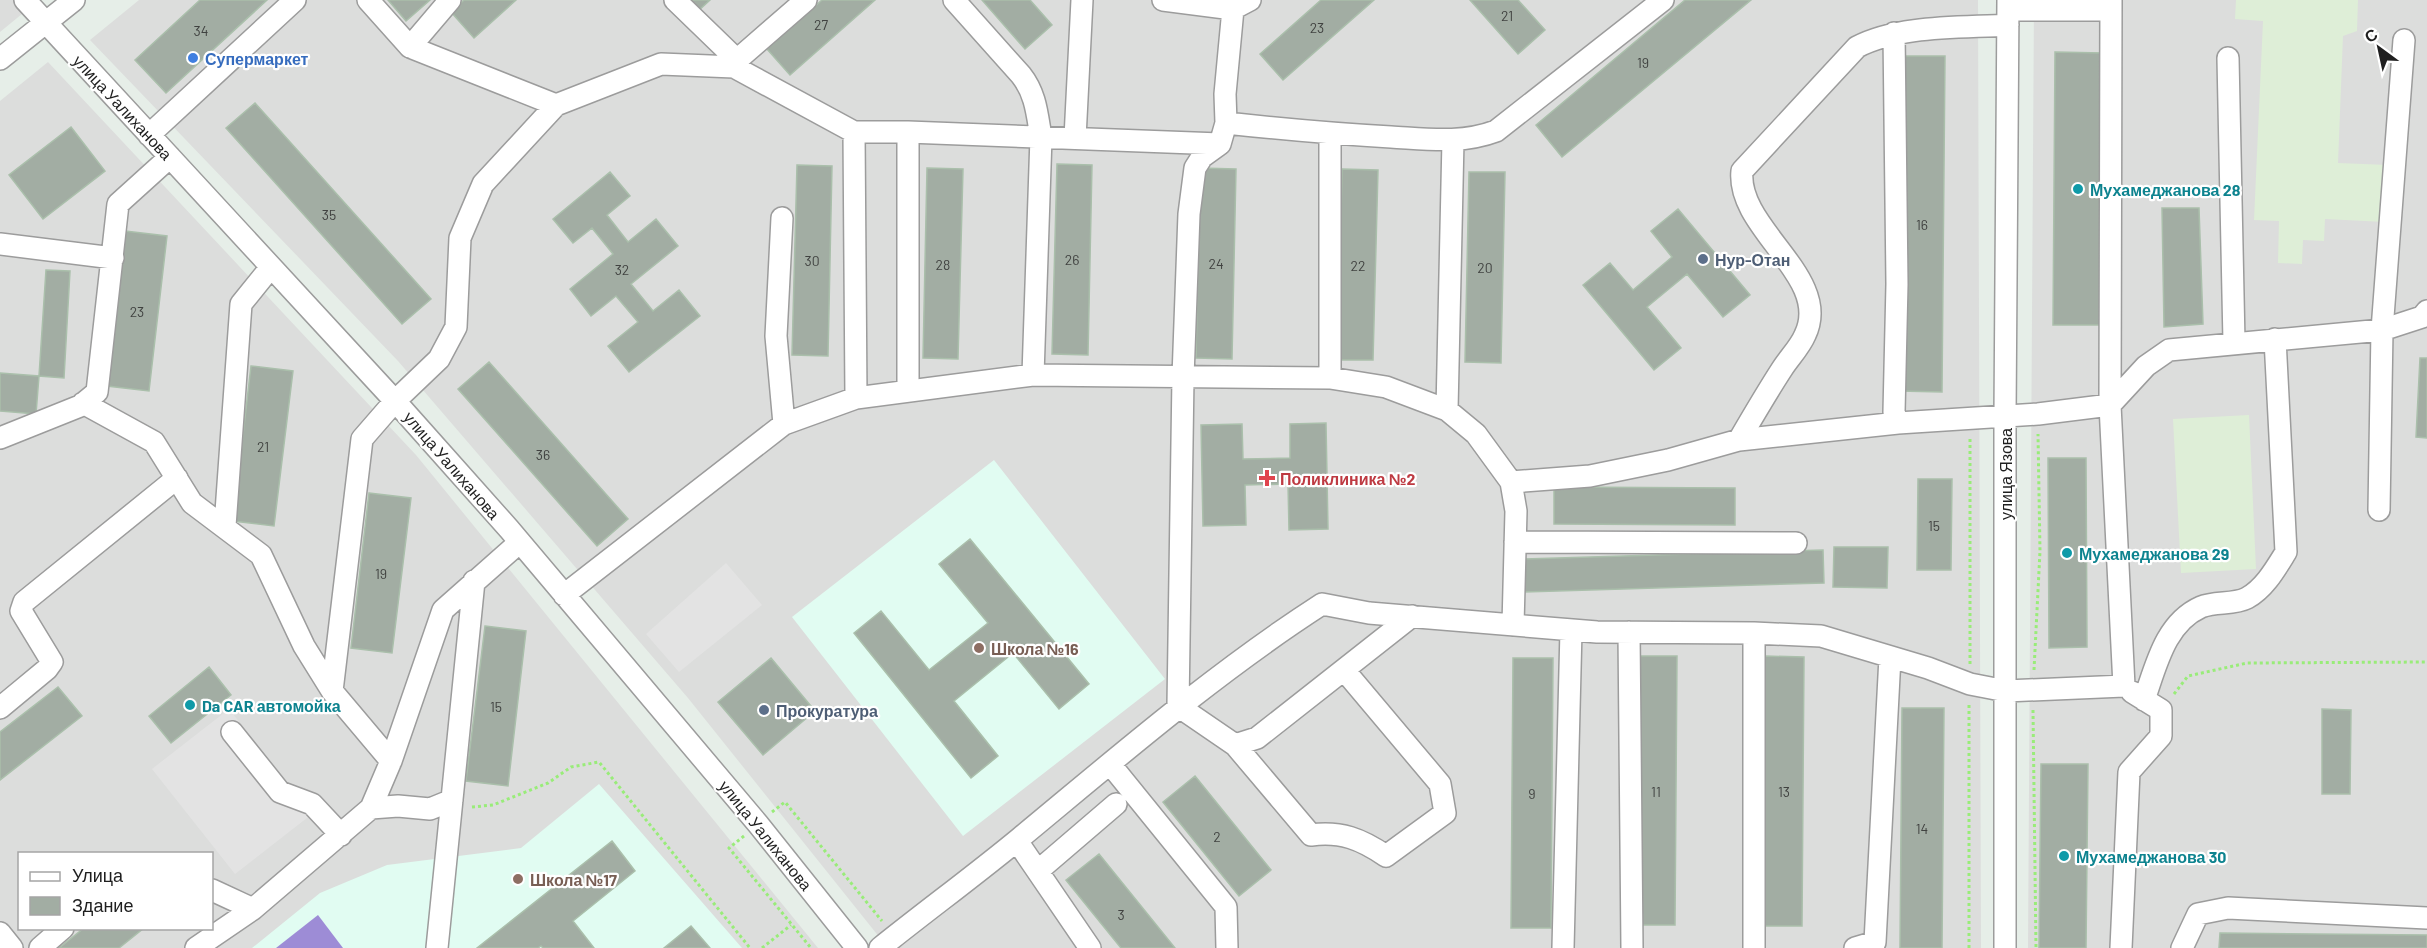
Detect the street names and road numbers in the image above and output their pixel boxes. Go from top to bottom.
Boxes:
street label: улица Уалиханова [70,51,176,163]
street label: улица Уалиханова [400,407,504,523]
street label: улица Язова [1996,428,2015,520]
street label: улица Уалиханова [716,776,816,894]

